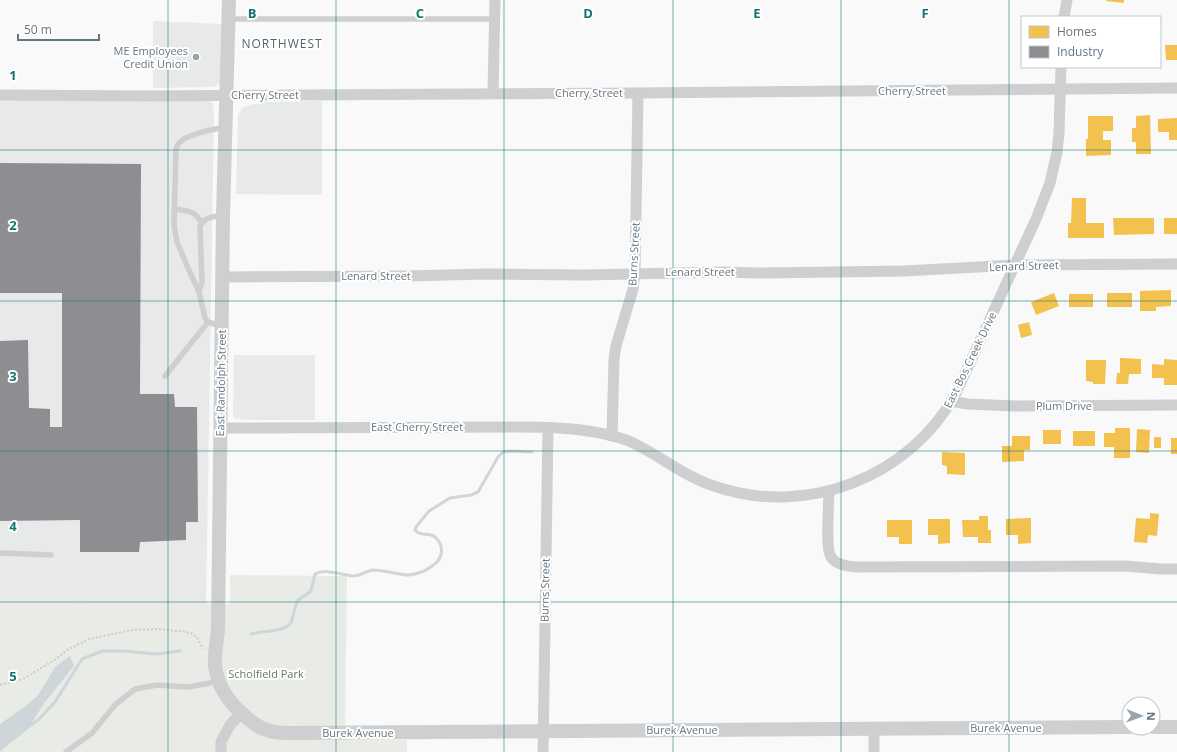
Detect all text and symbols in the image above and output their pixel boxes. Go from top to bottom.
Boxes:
text: B [248,4,257,22]
text: C [416,4,424,22]
text: D [583,4,593,22]
text: E [753,4,761,22]
text: F [921,4,929,22]
scale bar [18,16,99,42]
legend [1021,16,1161,68]
text: 50 m [24,21,52,38]
text: Homes [1057,23,1097,40]
district label: NORTHWEST [241,35,323,52]
place label: ME Employees Credit Union [114,43,188,71]
text: Industry [1057,43,1104,60]
marker: ME Employees Credit Union [191,52,201,62]
text: 1 [9,66,17,84]
street label: Cherry Street [878,83,946,98]
street label: Cherry Street [555,85,623,100]
street label: Cherry Street [231,87,299,102]
text: 2 [9,216,17,234]
street label: Burns Street [624,222,643,286]
street label: Lenard Street [989,257,1059,274]
street label: Lenard Street [665,264,735,279]
street label: Lenard Street [341,268,411,283]
street label: East Bos Creek Drive [940,309,999,410]
street label: East Randolph Street [212,329,229,437]
text: 3 [9,367,17,385]
street label: Plum Drive [1036,398,1092,413]
street label: East Cherry Street [371,419,463,434]
text: 4 [9,517,17,535]
street label: Burns Street [536,558,553,622]
park label: Scholfield Park [228,666,304,681]
text: 5 [9,667,17,685]
north arrow [1121,696,1161,736]
text: N [1144,712,1159,721]
street label: Burek Avenue [970,720,1042,735]
street label: Burek Avenue [646,722,718,737]
street label: Burek Avenue [322,725,394,740]

